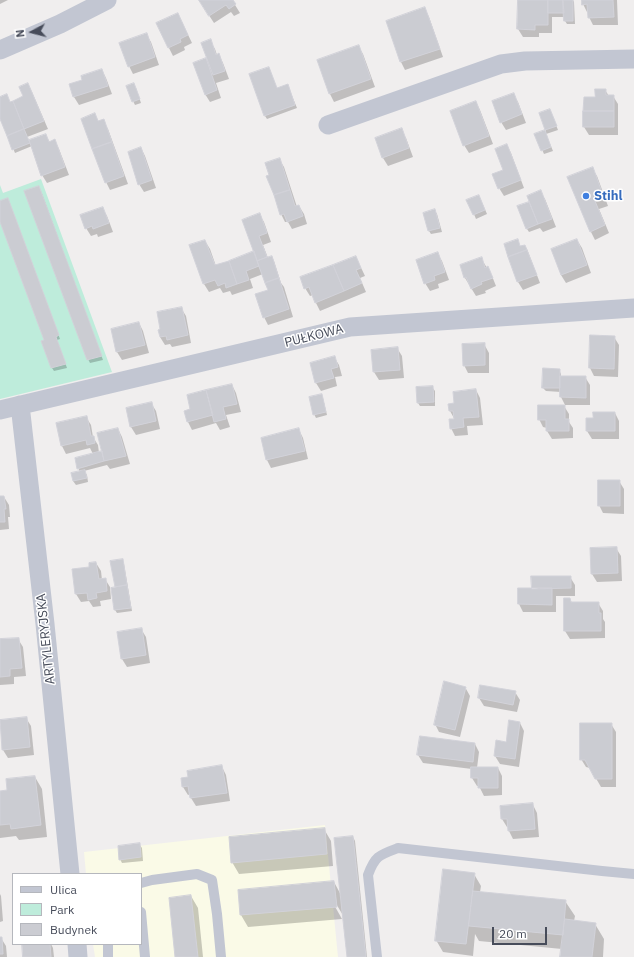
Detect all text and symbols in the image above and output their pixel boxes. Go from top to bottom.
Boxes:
north arrow [12,12,52,52]
text: N [13,29,28,38]
place label: Stihl [594,188,622,204]
marker: Stihl [581,191,591,201]
street label: PUŁKOWA [283,321,345,351]
street label: ARTYLERYJSKA [33,593,59,685]
legend [12,873,142,945]
text: Ulica [50,882,77,897]
text: Park [50,902,74,917]
scale bar [494,919,549,945]
text: Budynek [50,922,97,937]
text: 20 m [499,926,527,941]

